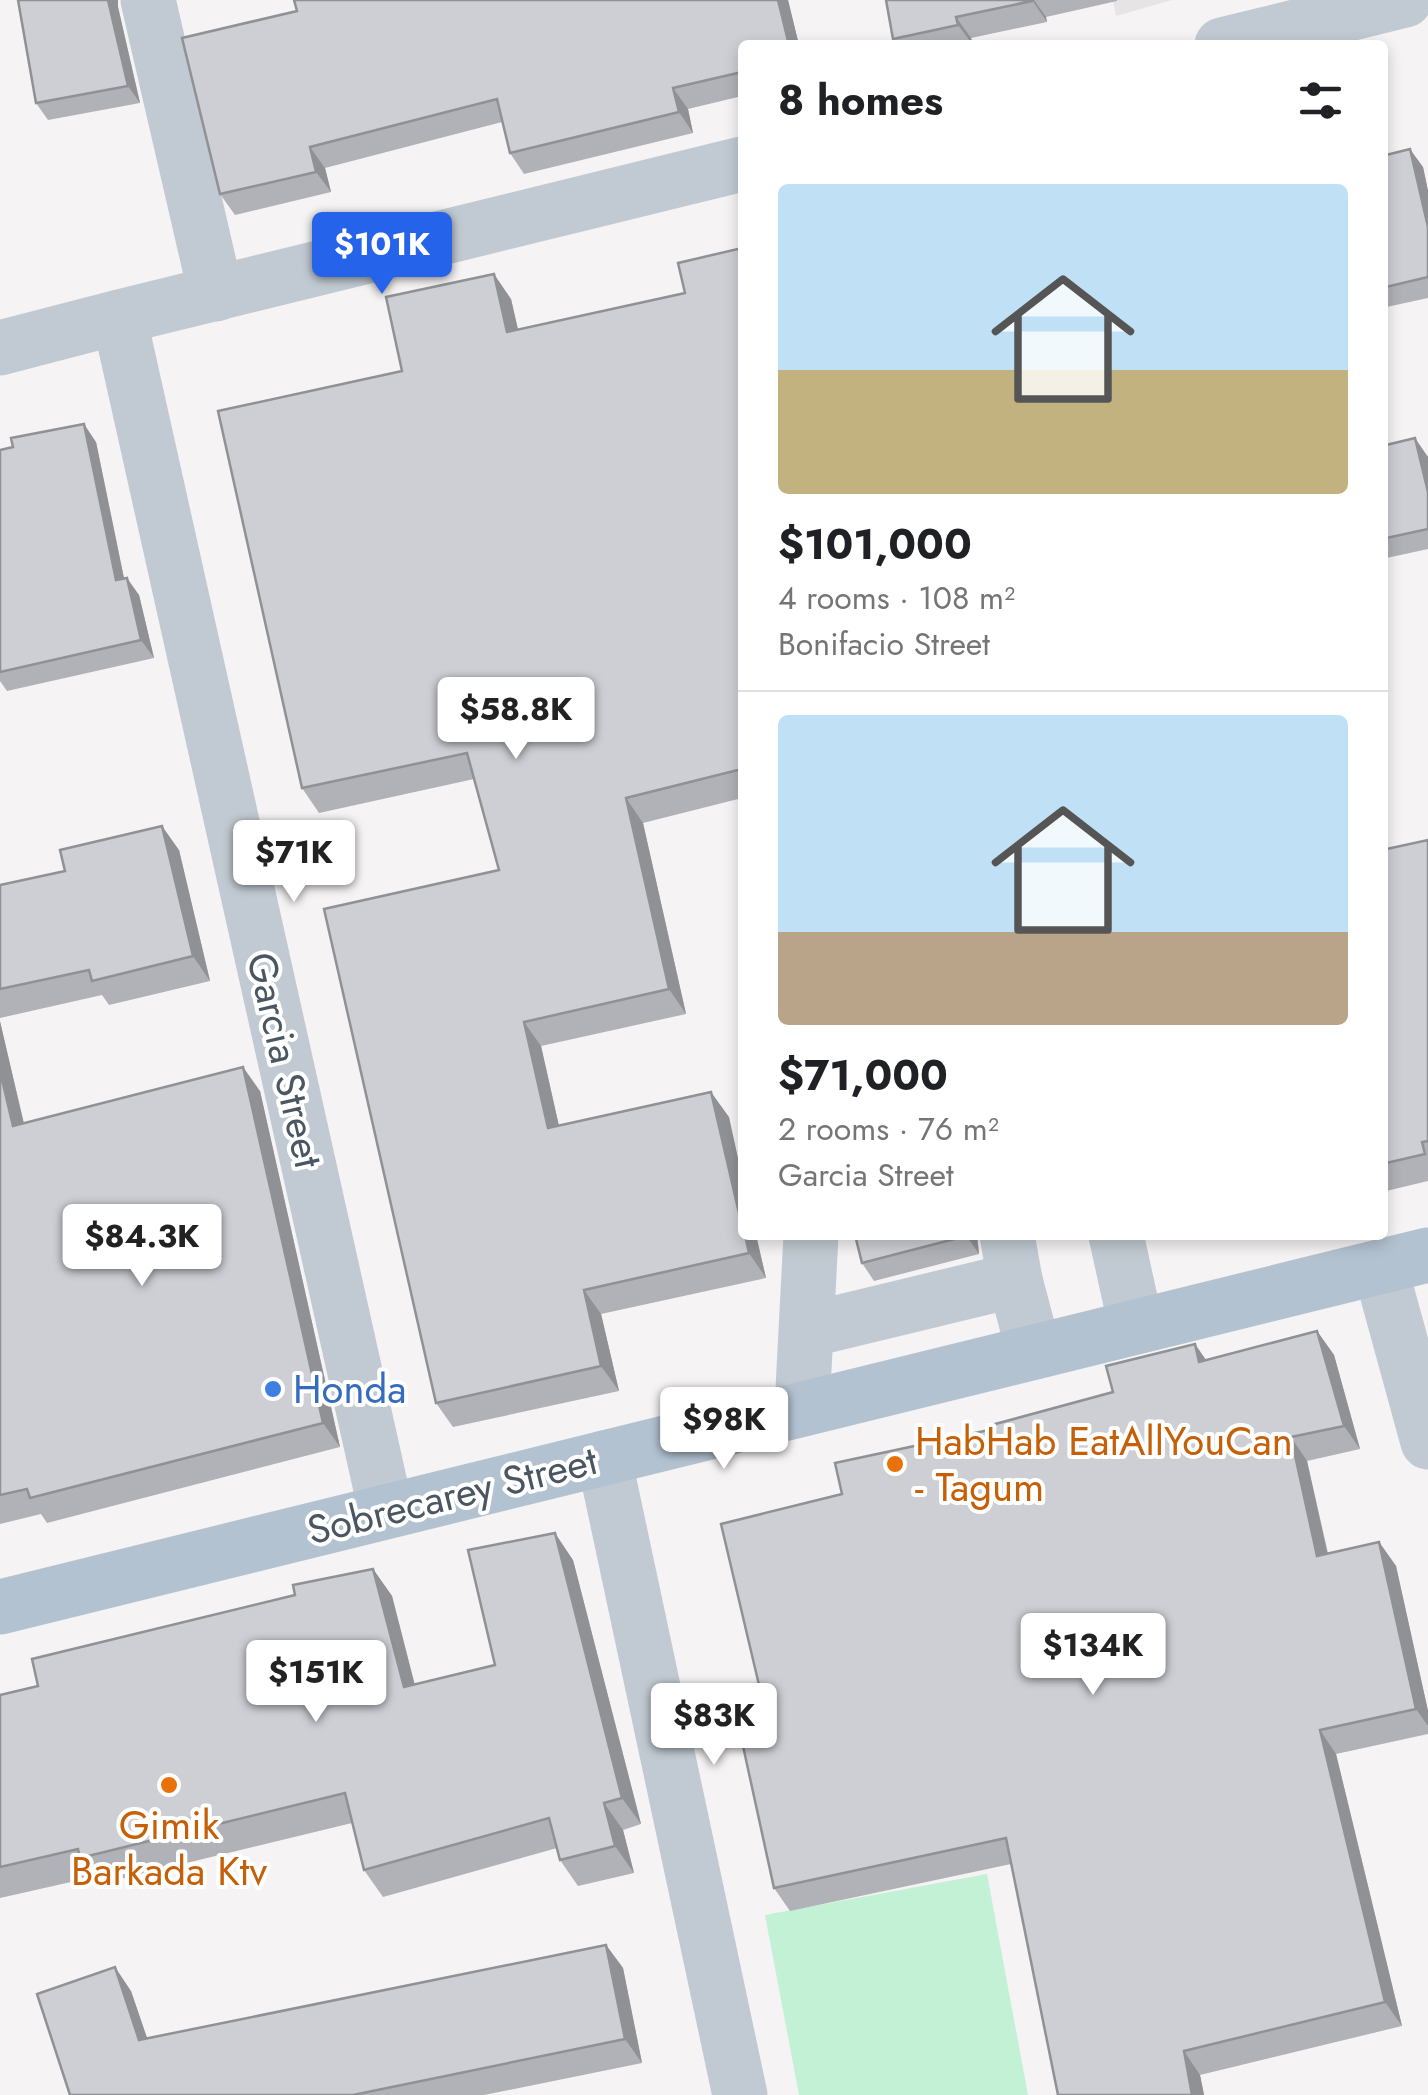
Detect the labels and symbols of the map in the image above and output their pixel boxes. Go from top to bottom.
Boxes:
pin: $101K [312,212,452,297]
pin: $58.8K [435,677,597,762]
pin: $71K [235,820,353,905]
street label: Garcia Street [232,947,338,1174]
pin: $84.3K [61,1204,223,1289]
place label: Honda [293,1360,406,1418]
marker: Honda [262,1378,284,1400]
pin: $98K [665,1387,783,1472]
place label: HabHab EatAllYouCan - Tagum [915,1412,1293,1516]
street label: Sobrecarey Street [301,1431,603,1559]
marker: HabHab EatAllYouCan - Tagum [884,1453,906,1475]
pin: $134K [1023,1613,1163,1698]
pin: $151K [246,1640,386,1725]
pin: $83K [655,1683,773,1768]
marker: Gimik Barkada Ktv [158,1774,180,1796]
place label: Gimik Barkada Ktv [71,1796,267,1900]

